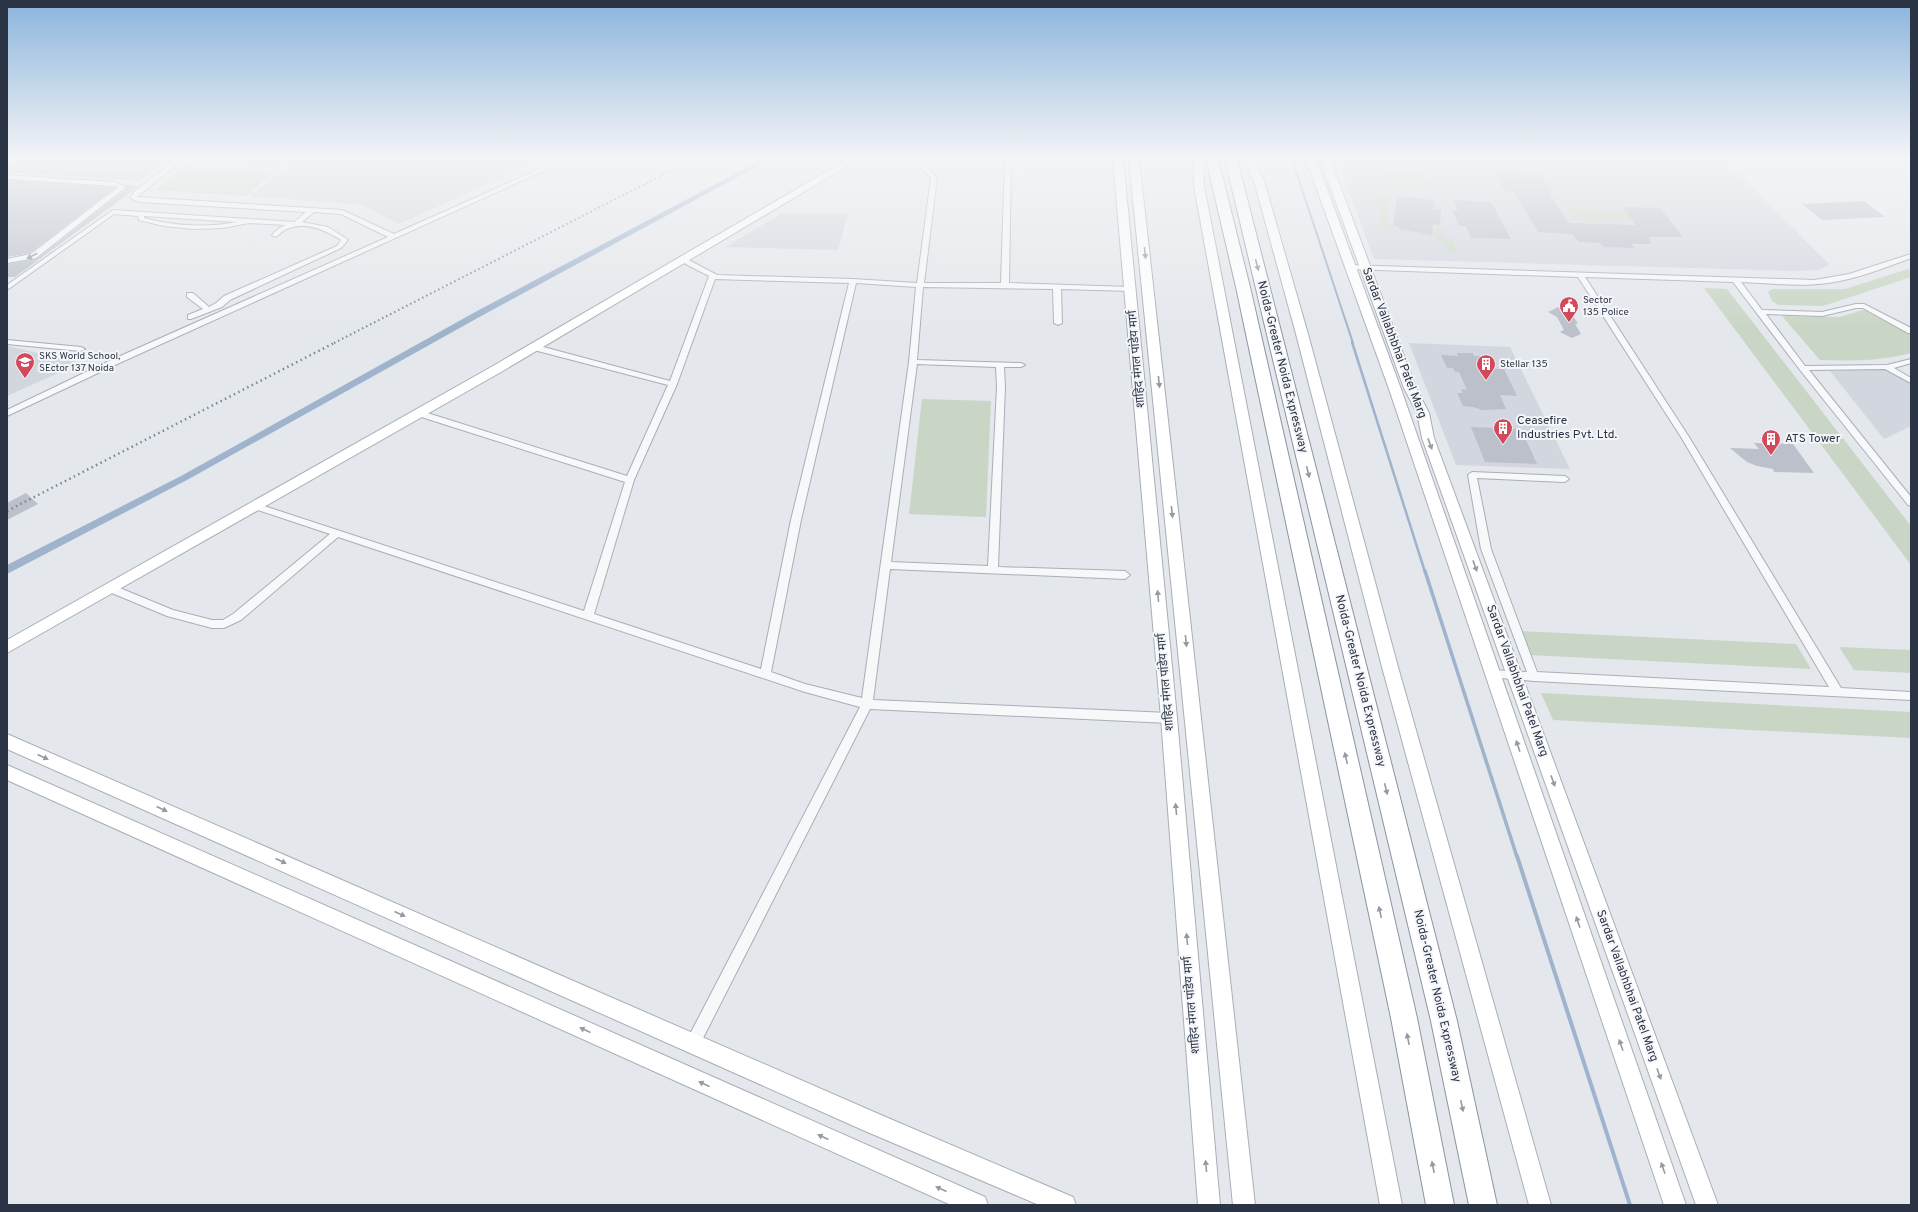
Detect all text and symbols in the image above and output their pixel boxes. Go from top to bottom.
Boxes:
one-way arrow [1142,247,1148,259]
one-way arrow [26,252,38,259]
one-way arrow [1254,258,1260,271]
street label: Sardar Vallabhbhai Patel Marg [1358,265,1430,421]
street label: Noida-Greater Noida Expressway [1253,279,1311,455]
place label: Sector 135 Police [1583,294,1629,319]
public building icon: Sector 135 Police [1558,295,1580,323]
street label: शाहिद मंगल पांडेय मार्ग [1124,309,1149,409]
place label: SKS World School, SEctor 137 Noida [39,350,120,375]
school or university icon: SKS World School, SEctor 137 Noida [14,351,36,379]
building icon: Stellar 135 [1475,353,1497,381]
place label: Stellar 135 [1500,358,1548,371]
one-way arrow [1155,376,1162,388]
place label: Ceasefire Industries Pvt. Ltd. [1517,413,1618,443]
building icon: Ceasefire Industries Pvt. Ltd. [1492,417,1514,445]
building icon: ATS Tower [1760,428,1782,456]
place label: ATS Tower [1785,431,1841,447]
one-way arrow [1428,439,1434,451]
one-way arrow [1305,467,1311,479]
one-way arrow [1169,506,1175,518]
one-way arrow [1472,561,1478,573]
one-way arrow [1155,590,1161,602]
street label: Noida-Greater Noida Expressway [1331,593,1389,769]
street label: Sardar Vallabhbhai Patel Marg [1482,603,1552,759]
street label: शाहिद मंगल पांडेय मार्ग [1153,632,1178,732]
one-way arrow [1182,635,1189,647]
one-way arrow [1515,740,1521,752]
one-way arrow [1342,752,1348,764]
one-way arrow [37,754,49,760]
one-way arrow [1550,775,1556,787]
one-way arrow [1384,783,1390,795]
one-way arrow [1173,803,1180,815]
one-way arrow [156,806,167,812]
one-way arrow [275,859,287,865]
one-way arrow [1377,906,1383,918]
street label: Noida-Greater Noida Expressway [1409,908,1465,1084]
street label: Sardar Vallabhbhai Patel Marg [1592,908,1662,1064]
one-way arrow [394,911,405,917]
one-way arrow [1575,916,1581,928]
one-way arrow [1184,933,1190,945]
street label: शाहिद मंगल पांडेय मार्ग [1179,955,1204,1055]
one-way arrow [579,1027,591,1033]
one-way arrow [1404,1033,1410,1045]
one-way arrow [1617,1039,1623,1051]
one-way arrow [1657,1068,1663,1080]
one-way arrow [698,1080,710,1087]
one-way arrow [1460,1100,1466,1112]
one-way arrow [816,1133,828,1139]
one-way arrow [1202,1160,1209,1172]
one-way arrow [1429,1161,1435,1173]
one-way arrow [1660,1162,1666,1174]
one-way arrow [936,1186,947,1192]

